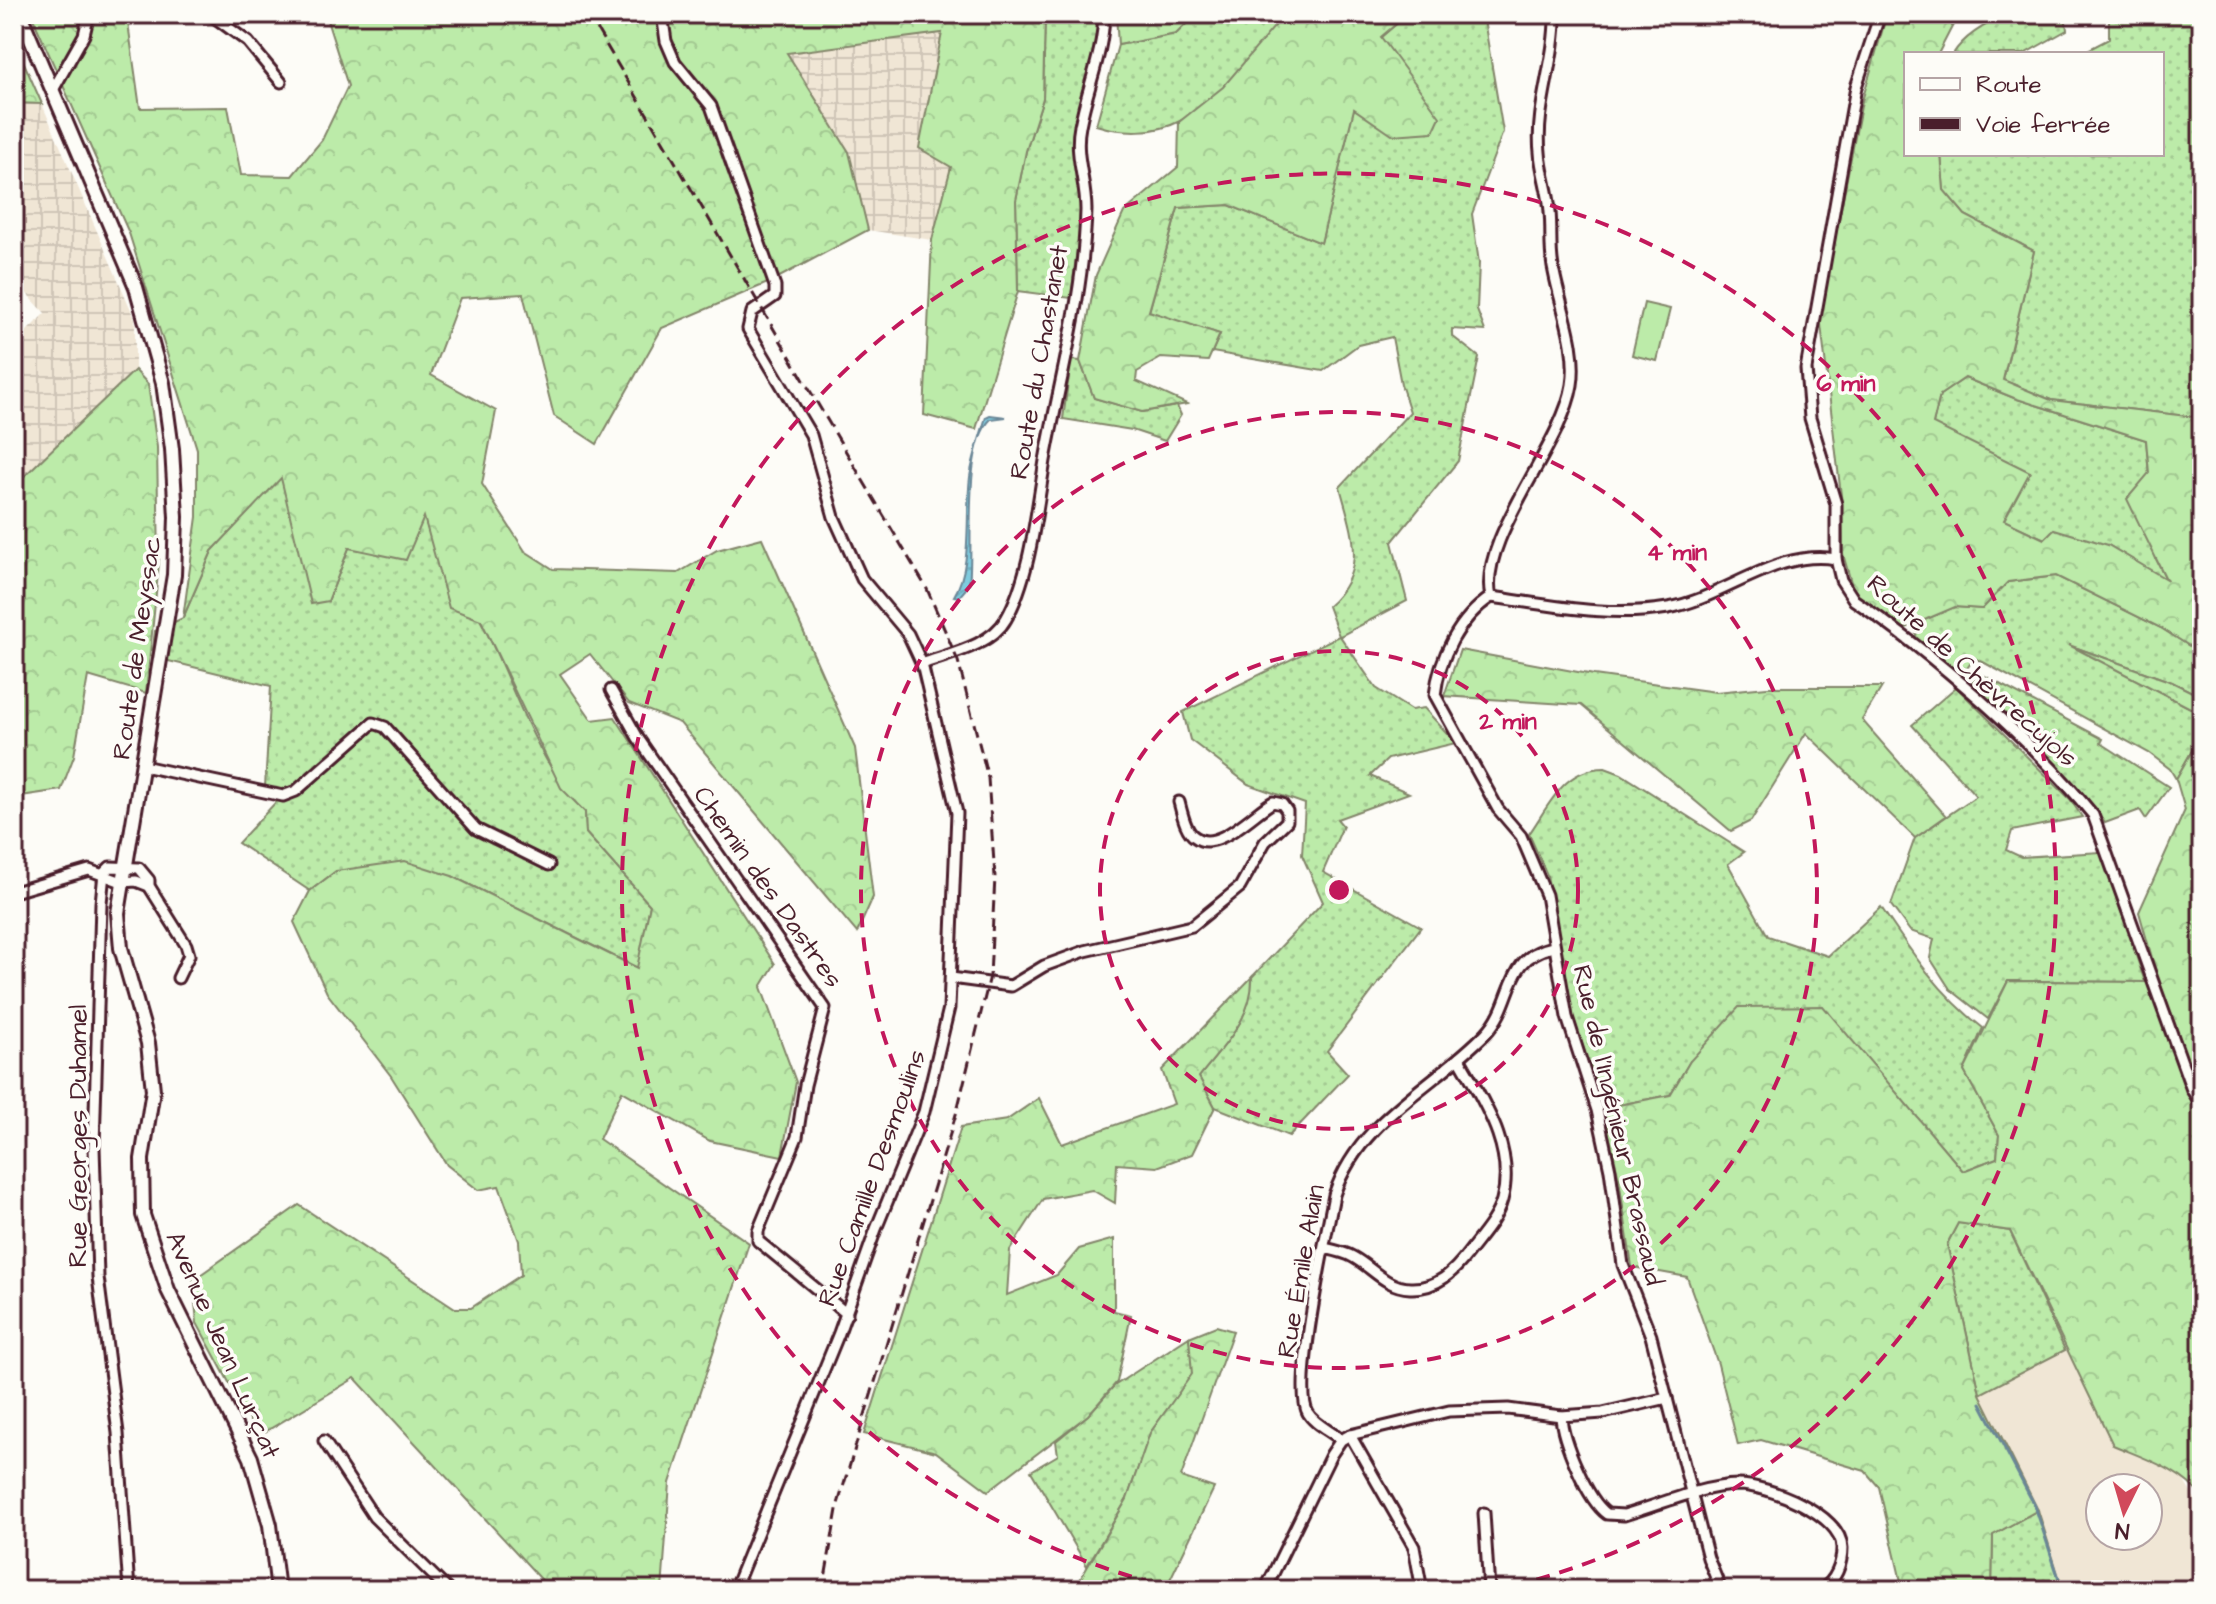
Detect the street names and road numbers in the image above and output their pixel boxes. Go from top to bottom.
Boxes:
street label: Route du Chastanet [1001,242,1077,482]
street label: Route de Meyssac [104,534,172,762]
street label: Route de Chèvrecujols [1859,566,2085,776]
street label: Chemin des Dastres [685,779,851,995]
street label: Rue de l'Ingénieur Brassaud [1562,961,1672,1289]
street label: Rue Georges Duhamel [60,1005,98,1267]
street label: Rue Camille Desmoulins [809,1045,935,1311]
street label: Rue Émile Alain [1268,1182,1334,1360]
street label: Avenue Jean Lurçat [157,1226,289,1465]

